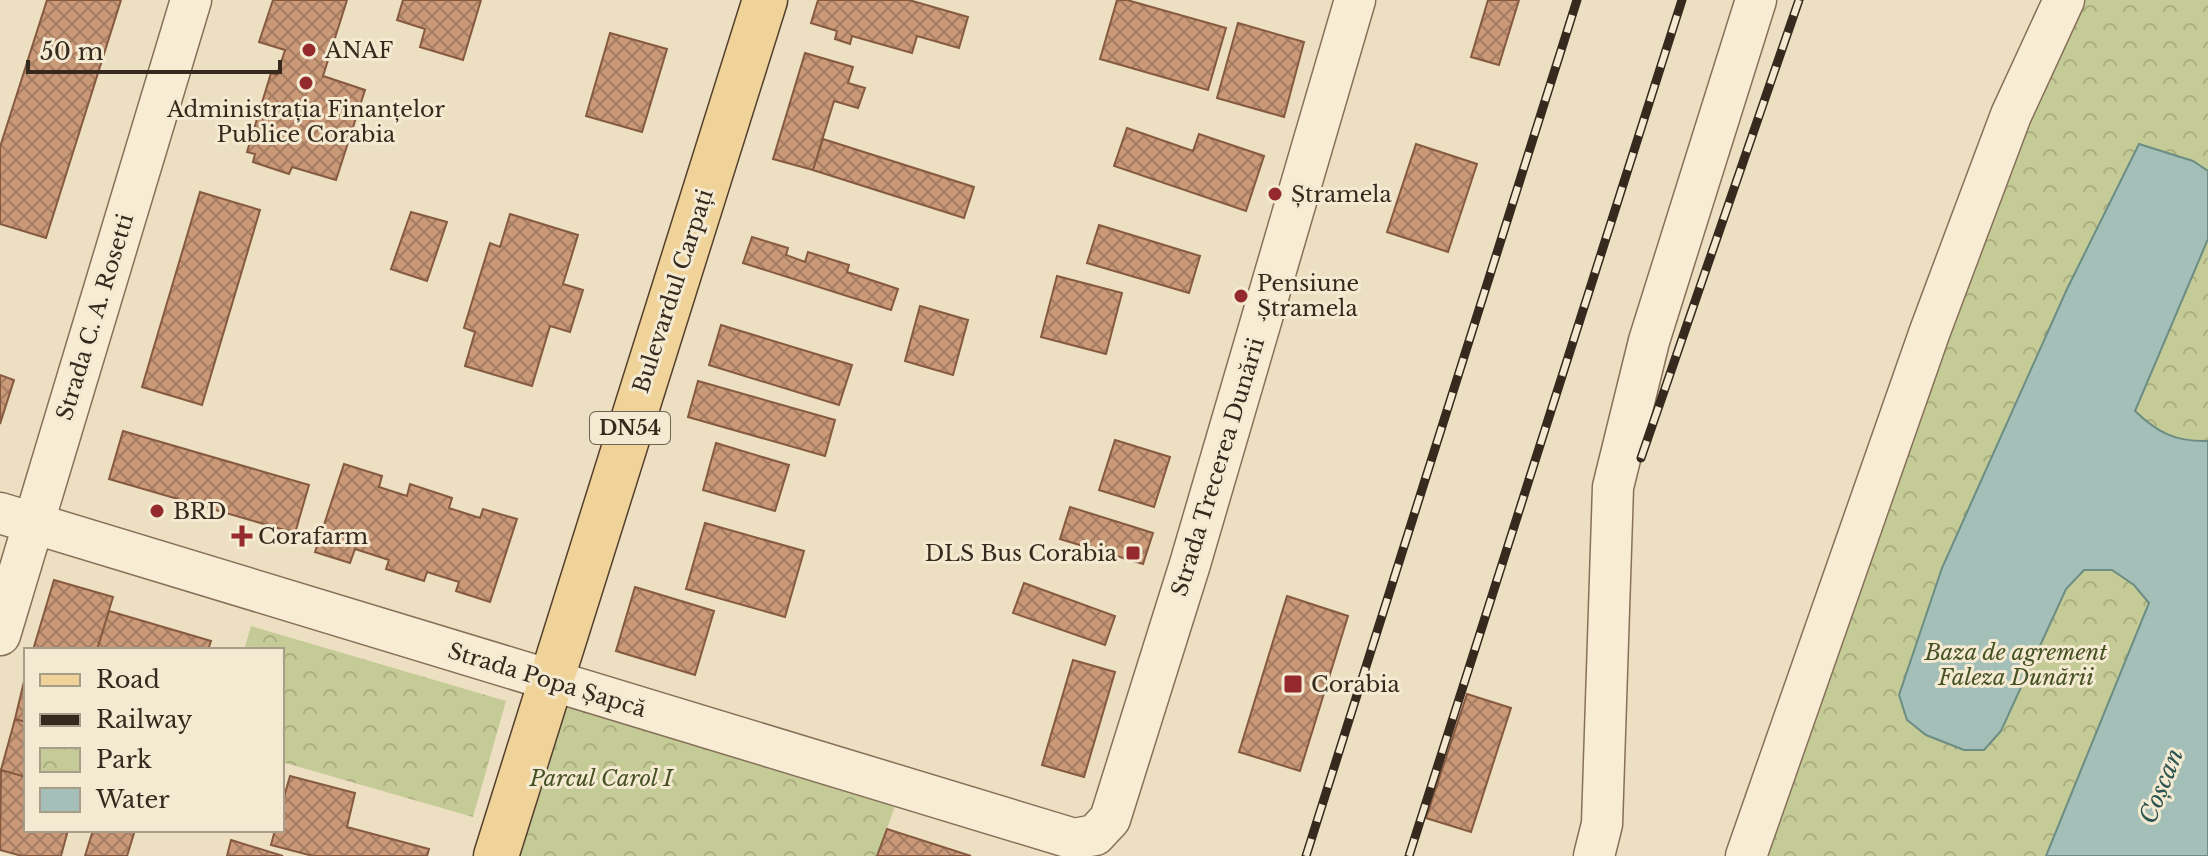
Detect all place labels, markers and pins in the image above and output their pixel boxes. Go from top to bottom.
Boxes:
place label: ANAF [324,37,394,64]
marker: ANAF [300,41,318,59]
marker: Administrația Finanțelor Publice Corabia [297,74,315,92]
place label: Administrația Finanțelor Publice Corabia [166,96,446,148]
place label: Ștramela [1291,181,1392,208]
marker: Ștramela [1266,185,1284,203]
place label: Pensiune Ștramela [1257,270,1359,322]
marker: Pensiune Ștramela [1232,287,1250,305]
place label: BRD [173,498,227,525]
marker: BRD [148,502,166,520]
place label: Corafarm [258,523,368,550]
marker: Corafarm [233,527,251,545]
place label: DLS Bus Corabia [925,540,1118,567]
marker: DLS Bus Corabia [1124,544,1142,562]
place label: Corabia [1311,671,1401,698]
marker: Corabia [1282,673,1304,695]

